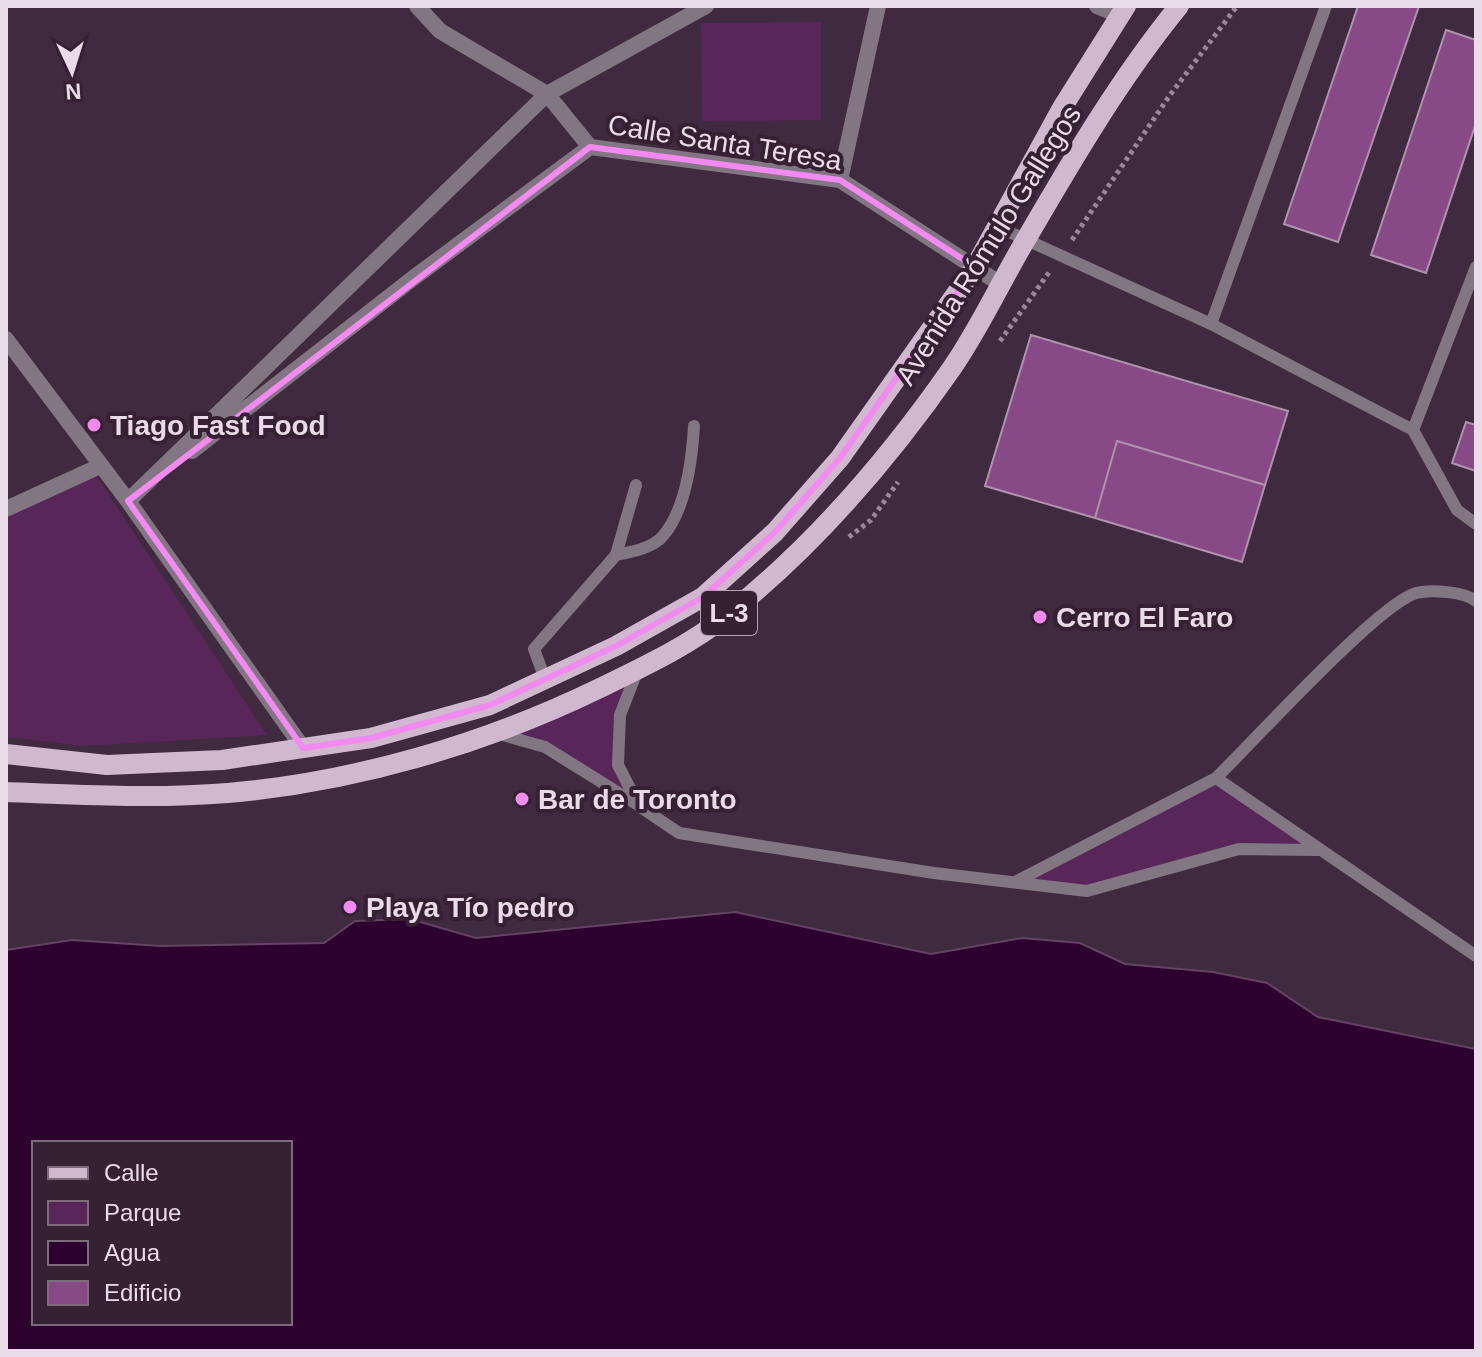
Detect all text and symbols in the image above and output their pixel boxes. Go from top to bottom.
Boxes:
north arrow [32,32,112,112]
text: N [65,78,82,104]
street label: Avenida Rómulo Gallegos [890,100,1087,391]
street label: Calle Santa Teresa [606,109,844,176]
place label: Tiago Fast Food [110,410,326,441]
marker: Tiago Fast Food [85,416,103,434]
road number: L-3 [701,591,757,635]
place label: Cerro El Faro [1056,602,1233,633]
marker: Cerro El Faro [1031,608,1049,626]
place label: Bar de Toronto [538,784,737,815]
marker: Bar de Toronto [513,790,531,808]
place label: Playa Tío pedro [366,892,575,923]
marker: Playa Tío pedro [341,898,359,916]
legend [32,1141,292,1325]
text: Calle [104,1159,159,1186]
text: Parque [104,1199,181,1226]
text: Agua [104,1239,161,1266]
text: Edificio [104,1279,181,1306]

